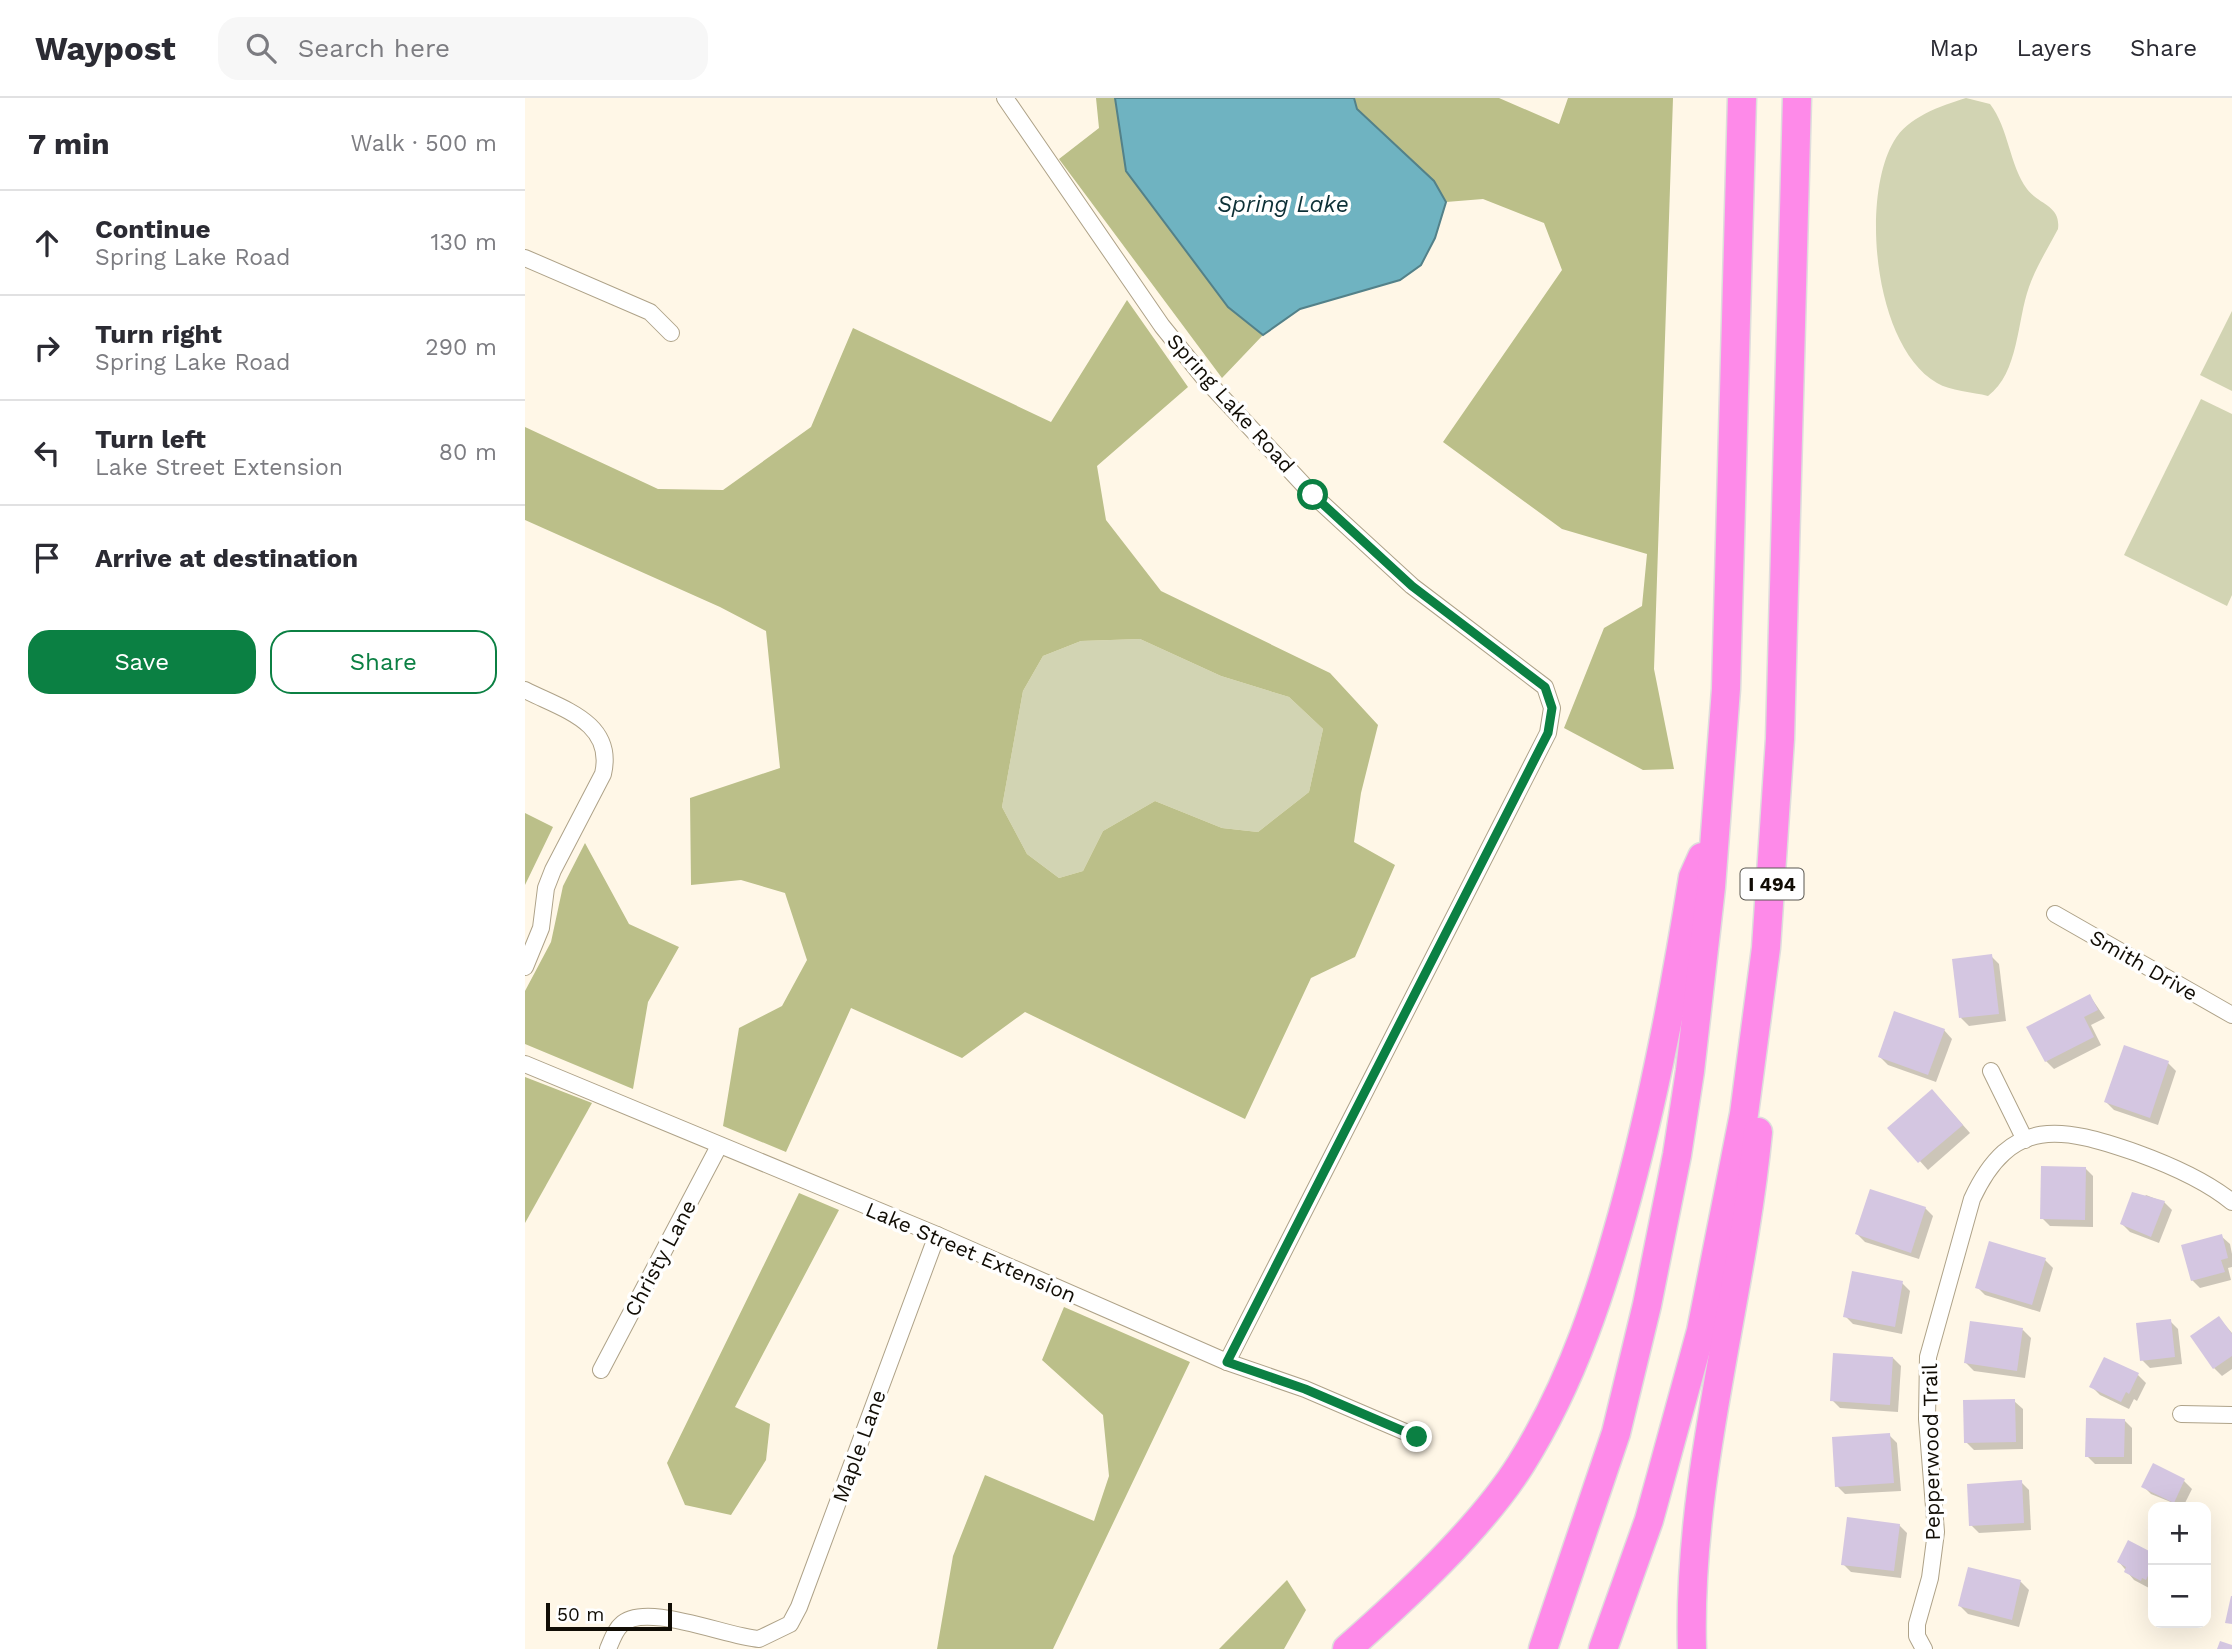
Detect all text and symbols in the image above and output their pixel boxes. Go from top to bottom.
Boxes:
search box [218,17,708,80]
text: Waypost [35,29,176,68]
icon: search [242,29,280,67]
text: Search here [298,33,450,63]
text: Map [1930,34,1978,62]
text: Layers [2016,34,2092,62]
text: Share [2130,34,2197,62]
text: 7 min [28,126,110,161]
text: Walk · 500 m [351,130,497,157]
water label: Spring Lake [1217,191,1349,218]
text: Continue [95,214,211,244]
icon: ahead [28,224,66,262]
text: 130 m [431,229,497,256]
text: Spring Lake Road [95,244,291,271]
text: Turn right [95,319,222,349]
street label: Spring Lake Road [1162,328,1300,478]
icon: right [28,329,66,367]
text: 290 m [425,334,497,361]
text: Spring Lake Road [95,349,291,376]
text: Turn left [95,424,206,454]
icon: left [28,434,66,472]
text: 80 m [439,439,497,466]
text: Lake Street Extension [95,454,343,481]
route start [1297,479,1328,510]
icon: arrive [28,539,66,577]
text: Arrive at destination [95,543,358,573]
button: Save [28,630,256,694]
button: Share [270,630,497,694]
road number: I 494 [1741,869,1803,900]
street label: Smith Drive [2086,924,2202,1006]
street label: Christy Lane [619,1195,701,1321]
street label: Lake Street Extension [862,1196,1080,1308]
street label: Pepperwood Trail [1917,1363,1945,1541]
street label: Maple Lane [827,1386,891,1506]
route end [1401,1421,1432,1452]
map controls [2148,1502,2211,1628]
button: + [2148,1502,2211,1565]
button: − [2148,1565,2211,1628]
scale bar [546,1600,672,1632]
text: 50 m [557,1603,604,1626]

